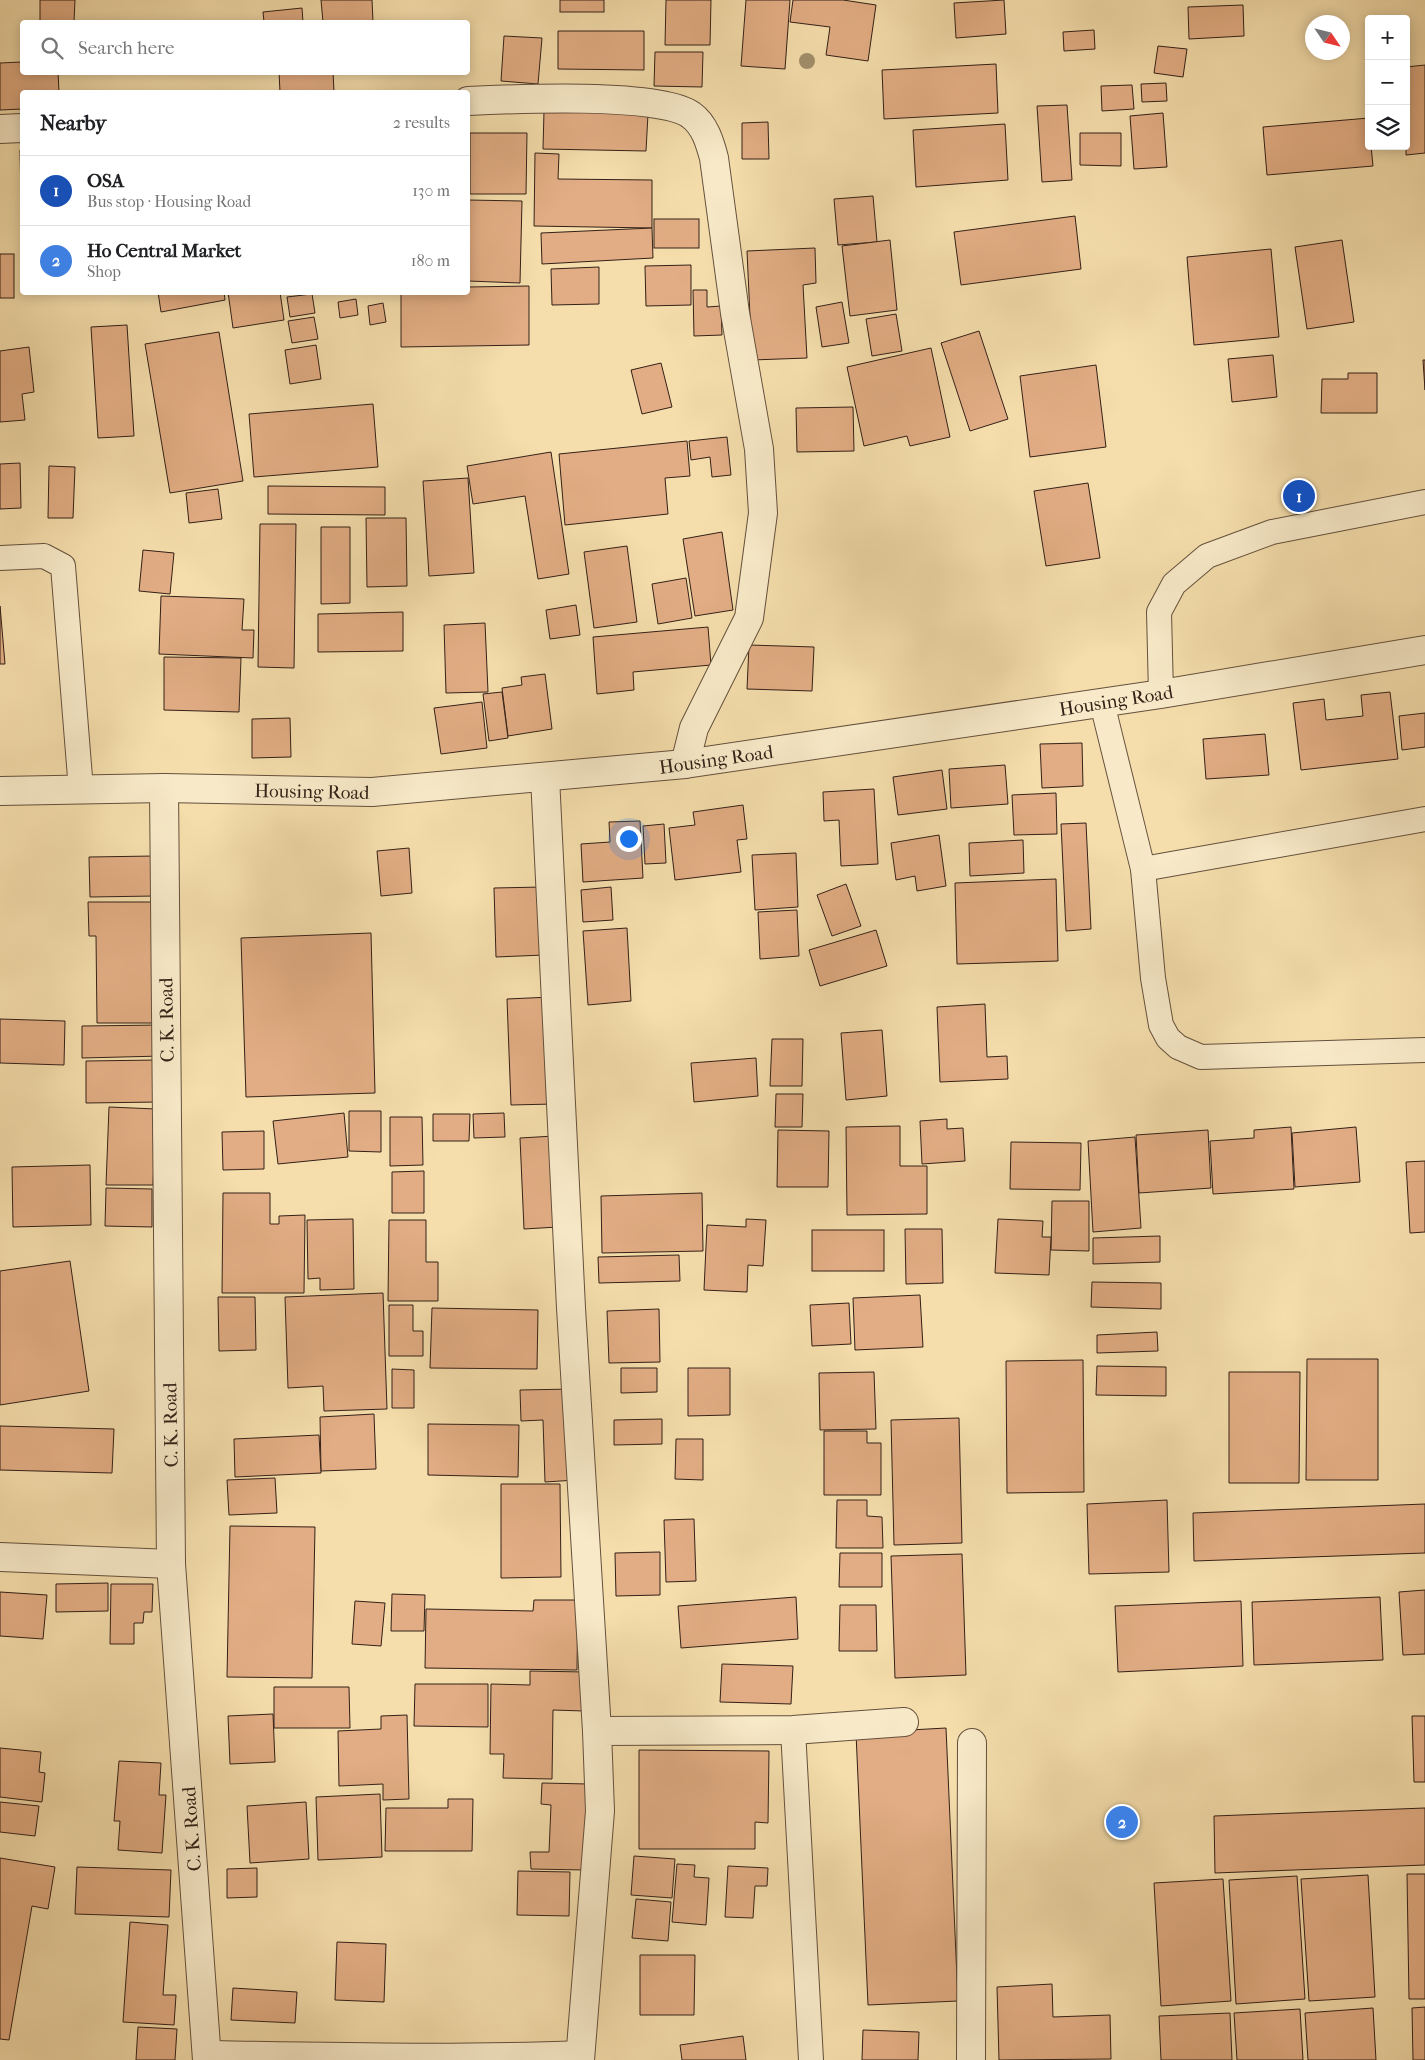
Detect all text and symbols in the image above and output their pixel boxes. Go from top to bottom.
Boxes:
north arrow [1305,15,1350,60]
map controls [1365,15,1410,150]
button: + [1365,15,1410,60]
search box [20,20,470,75]
icon: search [38,34,66,62]
text: Search here [78,37,174,59]
button: − [1365,60,1410,105]
button: layers [1365,105,1410,150]
text: Nearby [40,111,106,135]
text: 2 results [393,113,450,132]
text: OSA [87,170,124,192]
text: 1 [53,181,59,200]
text: 130 m [412,181,450,200]
text: Bus stop · Housing Road [87,192,251,211]
text: Ho Central Market [87,240,241,262]
text: 2 [52,251,60,270]
text: 180 m [411,251,450,270]
text: Shop [87,262,121,281]
pin: 1 [1283,477,1315,515]
street label: Housing Road [1058,681,1175,721]
street label: Housing Road [658,741,775,779]
street label: Housing Road [254,780,370,804]
your location [616,826,642,852]
street label: C. K. Road [155,977,179,1063]
street label: C. K. Road [159,1382,183,1468]
street label: C. K. Road [178,1785,206,1872]
pin: 2 [1106,1803,1138,1841]

